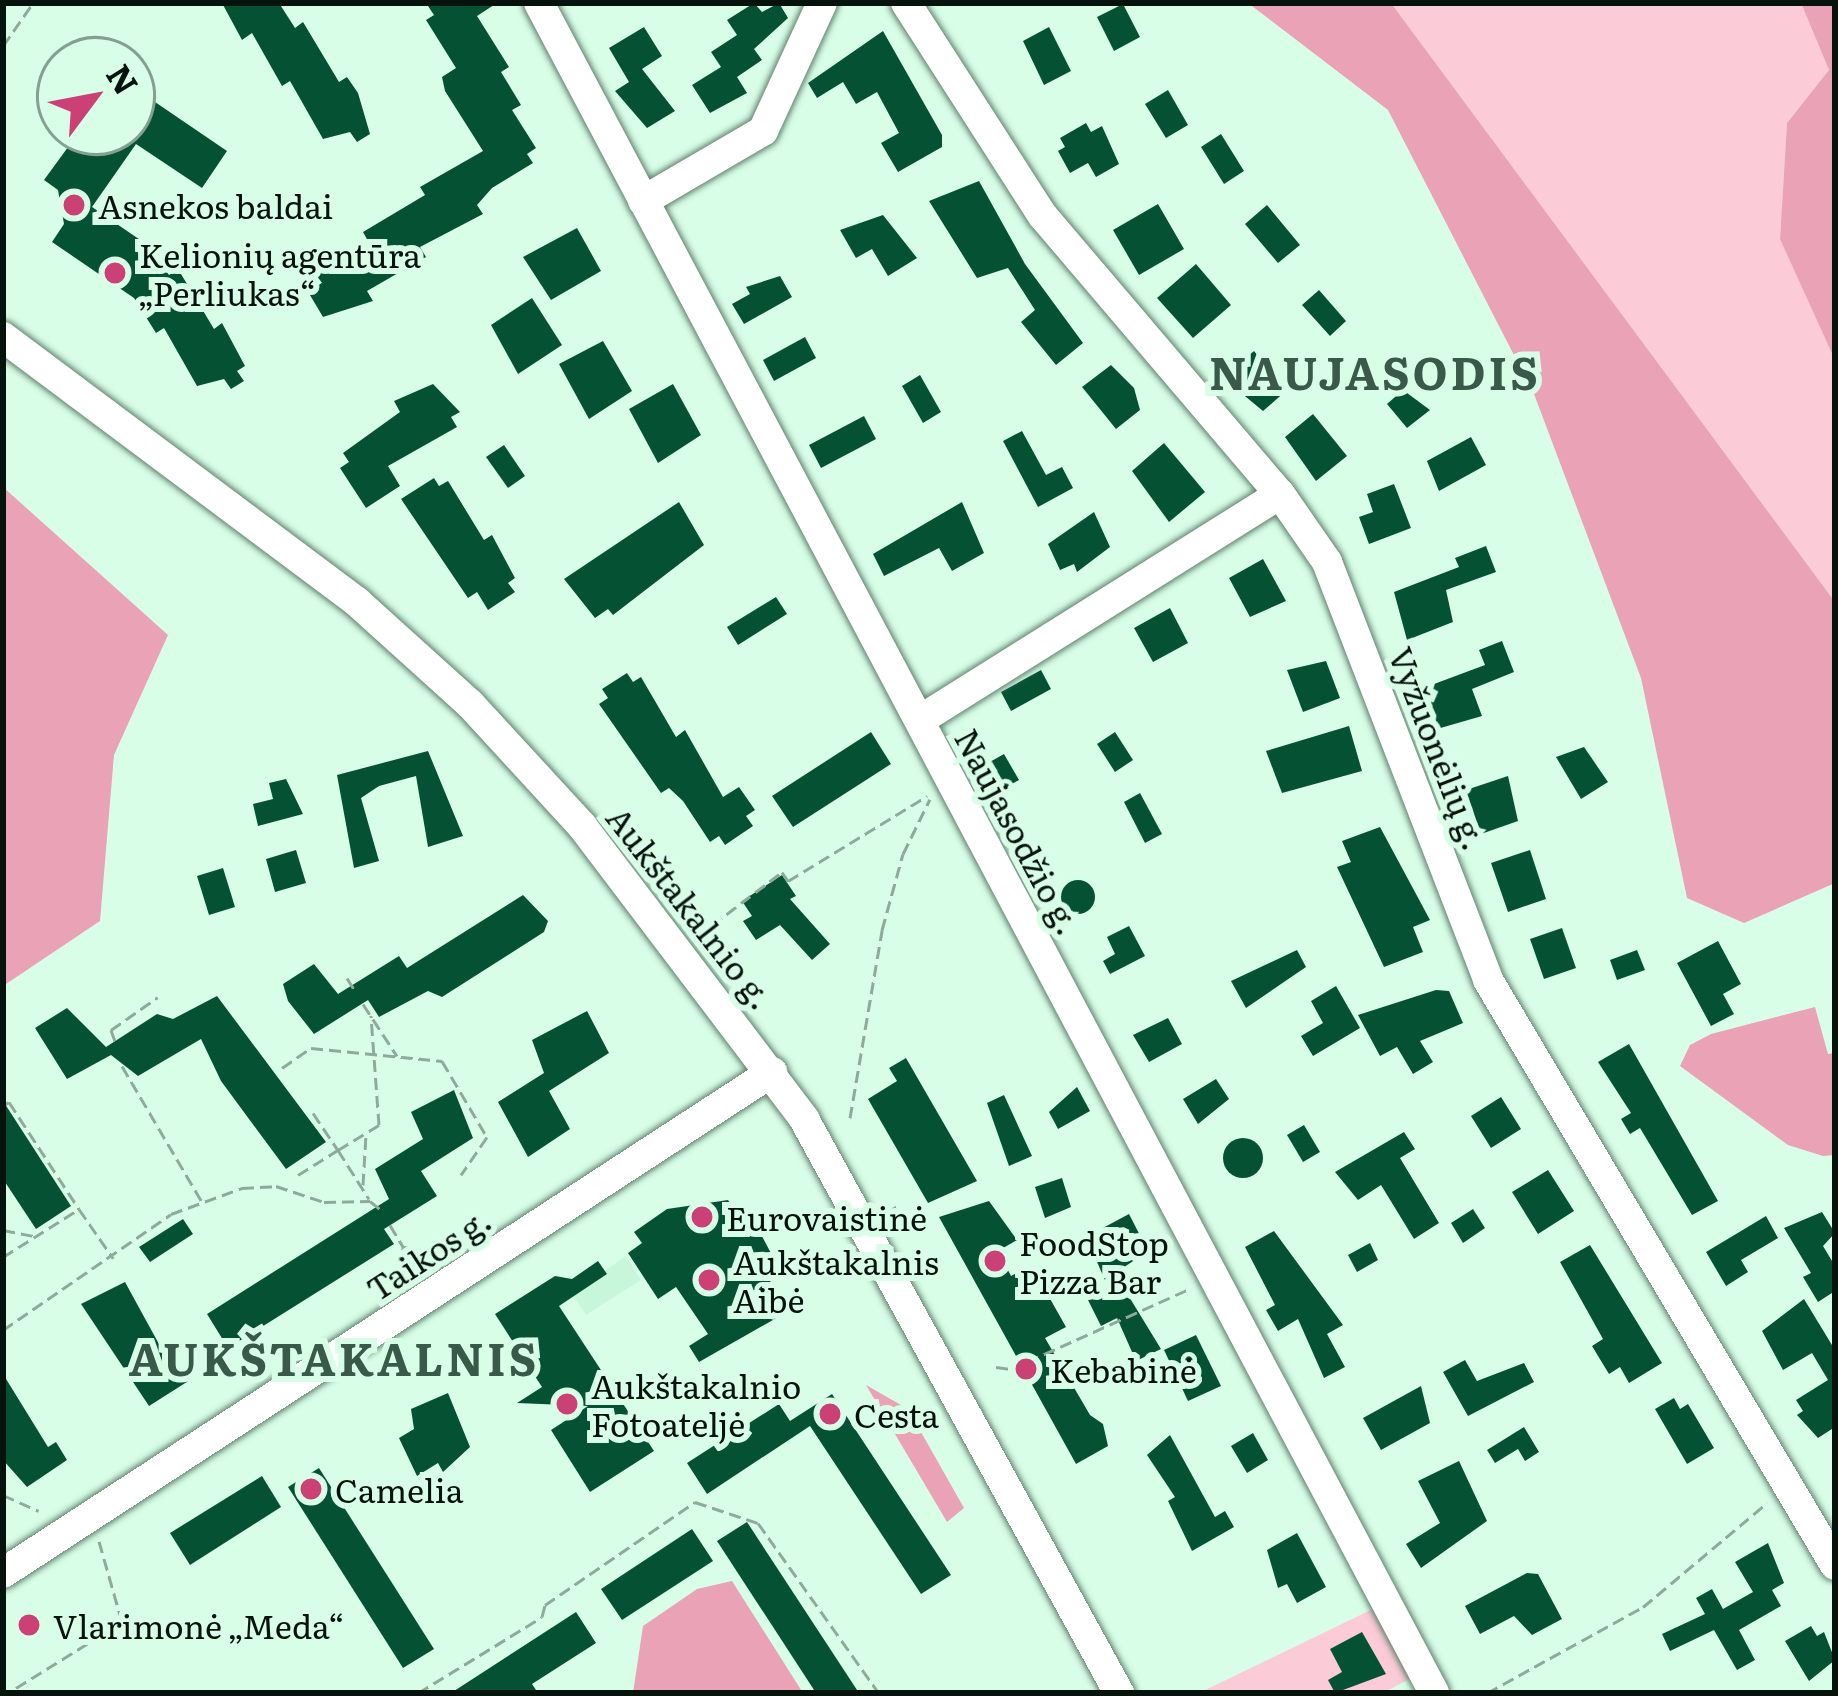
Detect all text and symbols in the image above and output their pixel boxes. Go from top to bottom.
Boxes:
north arrow [36,36,156,156]
text: N [96,54,153,103]
place label: Asnekos baldai [98,185,333,225]
marker: Asnekos baldai [61,192,87,218]
place label: Kelionių agentūra „Perliukas“ [139,234,421,312]
marker: Kelionių agentūra „Perliukas“ [102,260,128,286]
district label: NAUJASODIS [1209,344,1541,398]
street label: Vyžuonėlių g. [1382,641,1496,855]
street label: Naujasodžio g. [948,721,1090,941]
street label: Aukštakalnio g. [600,798,782,1016]
place label: Eurovaistinė [726,1197,927,1237]
street label: Taikos g. [358,1198,498,1308]
marker: Eurovaistinė [689,1204,715,1230]
place label: FoodStop Pizza Bar [1019,1222,1169,1300]
place label: Aukštakalnis Aibė [733,1241,939,1319]
marker: FoodStop Pizza Bar [982,1248,1008,1274]
marker: Aukštakalnis Aibė [696,1267,722,1293]
district label: AUKŠTAKALNIS [129,1330,539,1384]
place label: Kebabinė [1050,1349,1197,1389]
marker: Kebabinė [1013,1356,1039,1382]
place label: Aukštakalnio Fotoateljė [591,1365,801,1443]
marker: Aukštakalnio Fotoateljė [554,1391,580,1417]
place label: Cesta [854,1394,939,1434]
marker: Cesta [817,1401,843,1427]
place label: Camelia [335,1469,463,1509]
marker: Camelia [298,1476,324,1502]
place label: Vlarimonė „Meda“ [53,1605,345,1645]
marker: Vlarimonė „Meda“ [16,1612,42,1638]

